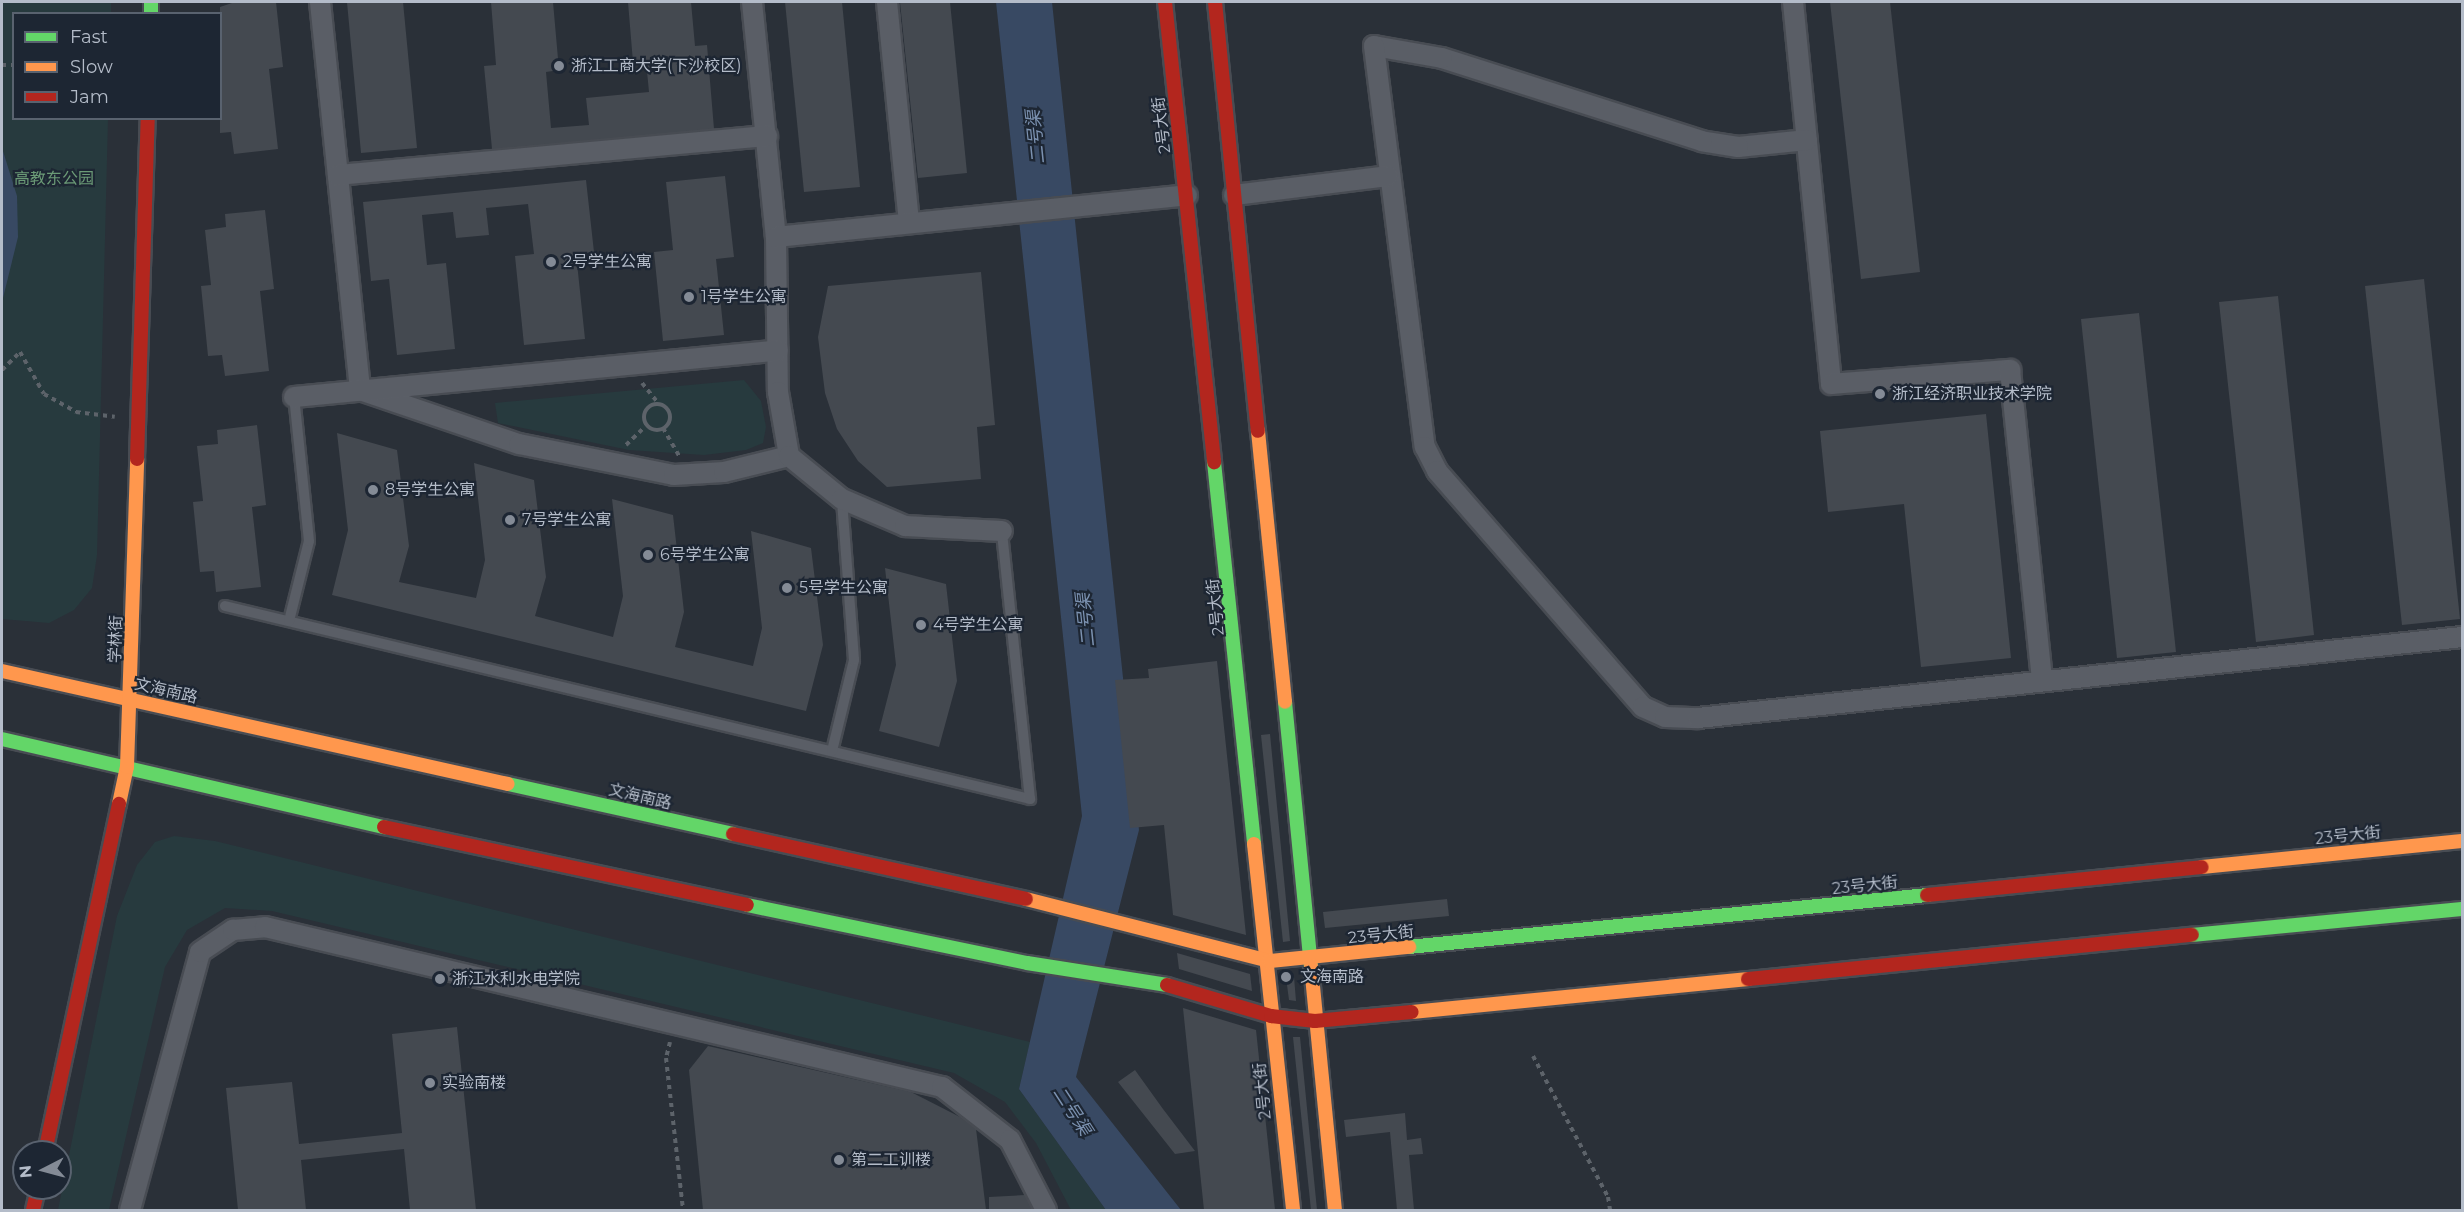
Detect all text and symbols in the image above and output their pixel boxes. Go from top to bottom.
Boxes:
legend [12,12,222,120]
text: Fast [70,26,108,48]
text: Slow [70,56,113,78]
place label: 浙江工商大学(下沙校区) [571,56,742,76]
marker: 浙江工商大学(下沙校区) [552,59,566,73]
text: Jam [70,86,109,108]
street label: 2号大街 [1149,95,1175,155]
water label: 二号渠 [1022,109,1050,165]
park label: 高教东公园 [14,169,94,189]
place label: 2号学生公寓 [563,252,652,272]
marker: 2号学生公寓 [544,255,558,269]
place label: 1号学生公寓 [701,287,787,307]
marker: 1号学生公寓 [682,290,696,304]
place label: 浙江经济职业技术学院 [1892,384,2052,404]
marker: 浙江经济职业技术学院 [1873,387,1887,401]
place label: 8号学生公寓 [385,480,475,500]
marker: 8号学生公寓 [366,483,380,497]
place label: 7号学生公寓 [522,510,611,530]
marker: 7号学生公寓 [503,513,517,527]
place label: 6号学生公寓 [660,545,750,565]
marker: 6号学生公寓 [641,548,655,562]
place label: 5号学生公寓 [799,578,888,598]
street label: 2号大街 [1203,578,1229,636]
marker: 5号学生公寓 [780,581,794,595]
water label: 二号渠 [1072,592,1100,648]
street label: 学林街 [106,615,126,663]
place label: 4号学生公寓 [933,615,1024,635]
marker: 4号学生公寓 [914,618,928,632]
street label: 文海南路 [133,674,199,708]
street label: 文海南路 [607,780,673,814]
street label: 23号大街 [2314,823,2382,849]
street label: 23号大街 [1831,873,1899,899]
street label: 23号大街 [1347,922,1415,948]
place label: 文海南路 [1300,967,1364,987]
marker: 文海南路 [1277,968,1295,986]
place label: 浙江水利水电学院 [452,969,580,989]
marker: 浙江水利水电学院 [433,972,447,986]
street label: 2号大街 [1250,1062,1276,1120]
place label: 实验南楼 [442,1073,506,1093]
marker: 实验南楼 [423,1076,437,1090]
water label: 二号渠 [1048,1082,1096,1140]
north arrow [12,1140,72,1200]
place label: 第二工训楼 [851,1150,931,1170]
marker: 第二工训楼 [832,1153,846,1167]
text: N [15,1164,36,1179]

